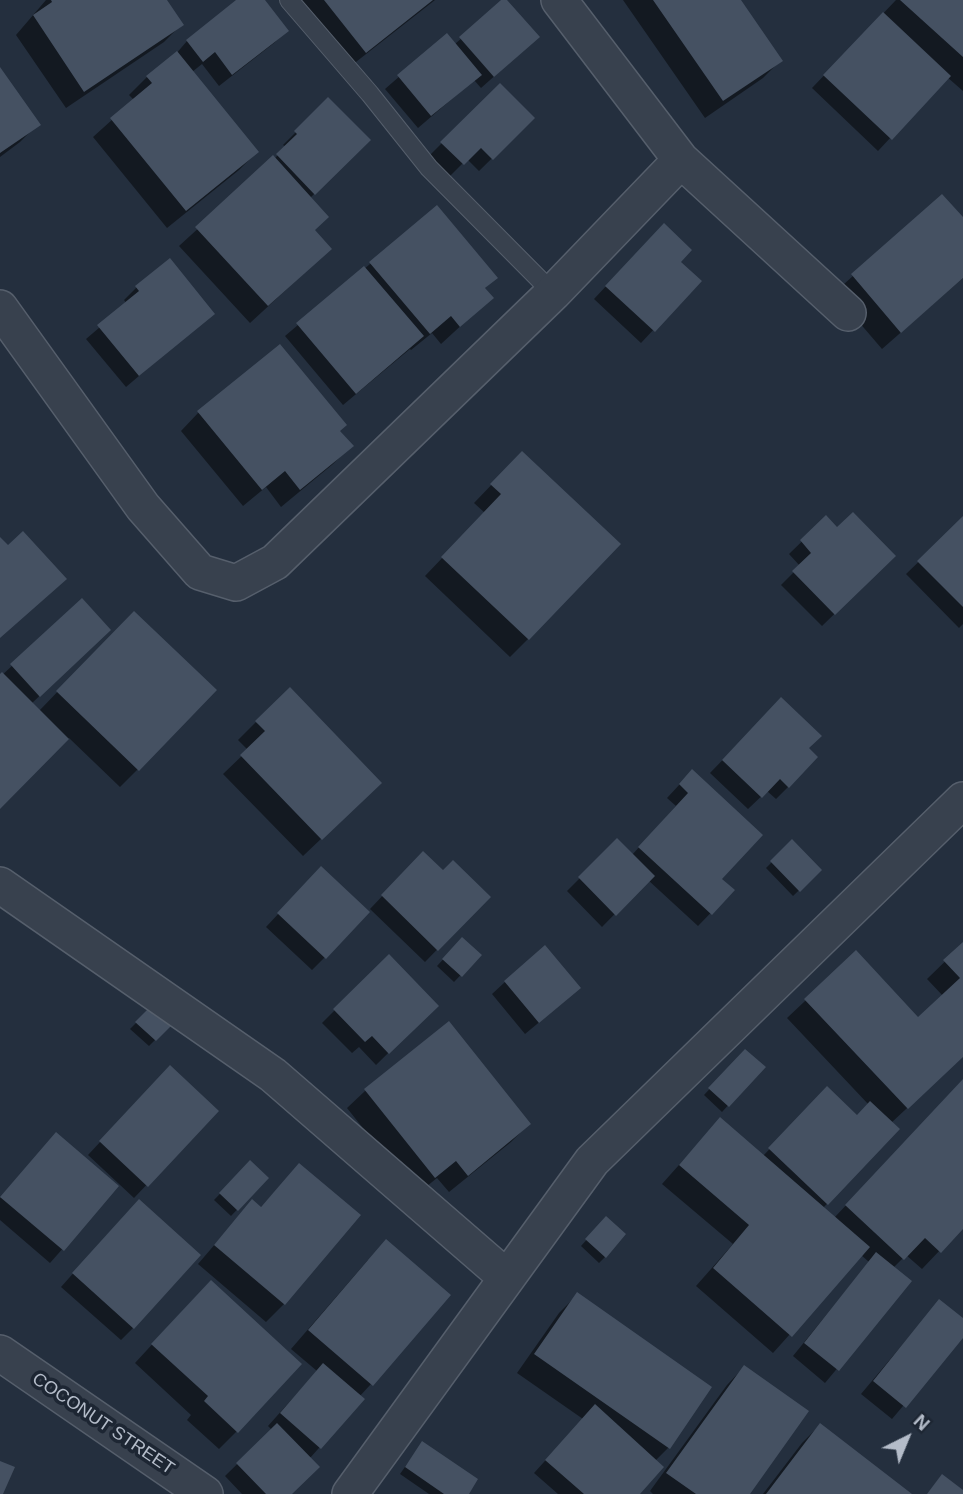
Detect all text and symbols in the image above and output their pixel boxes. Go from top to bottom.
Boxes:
street label: COCONUT STREET [28,1368,178,1480]
north arrow [872,1403,942,1473]
text: N [909,1410,934,1435]

